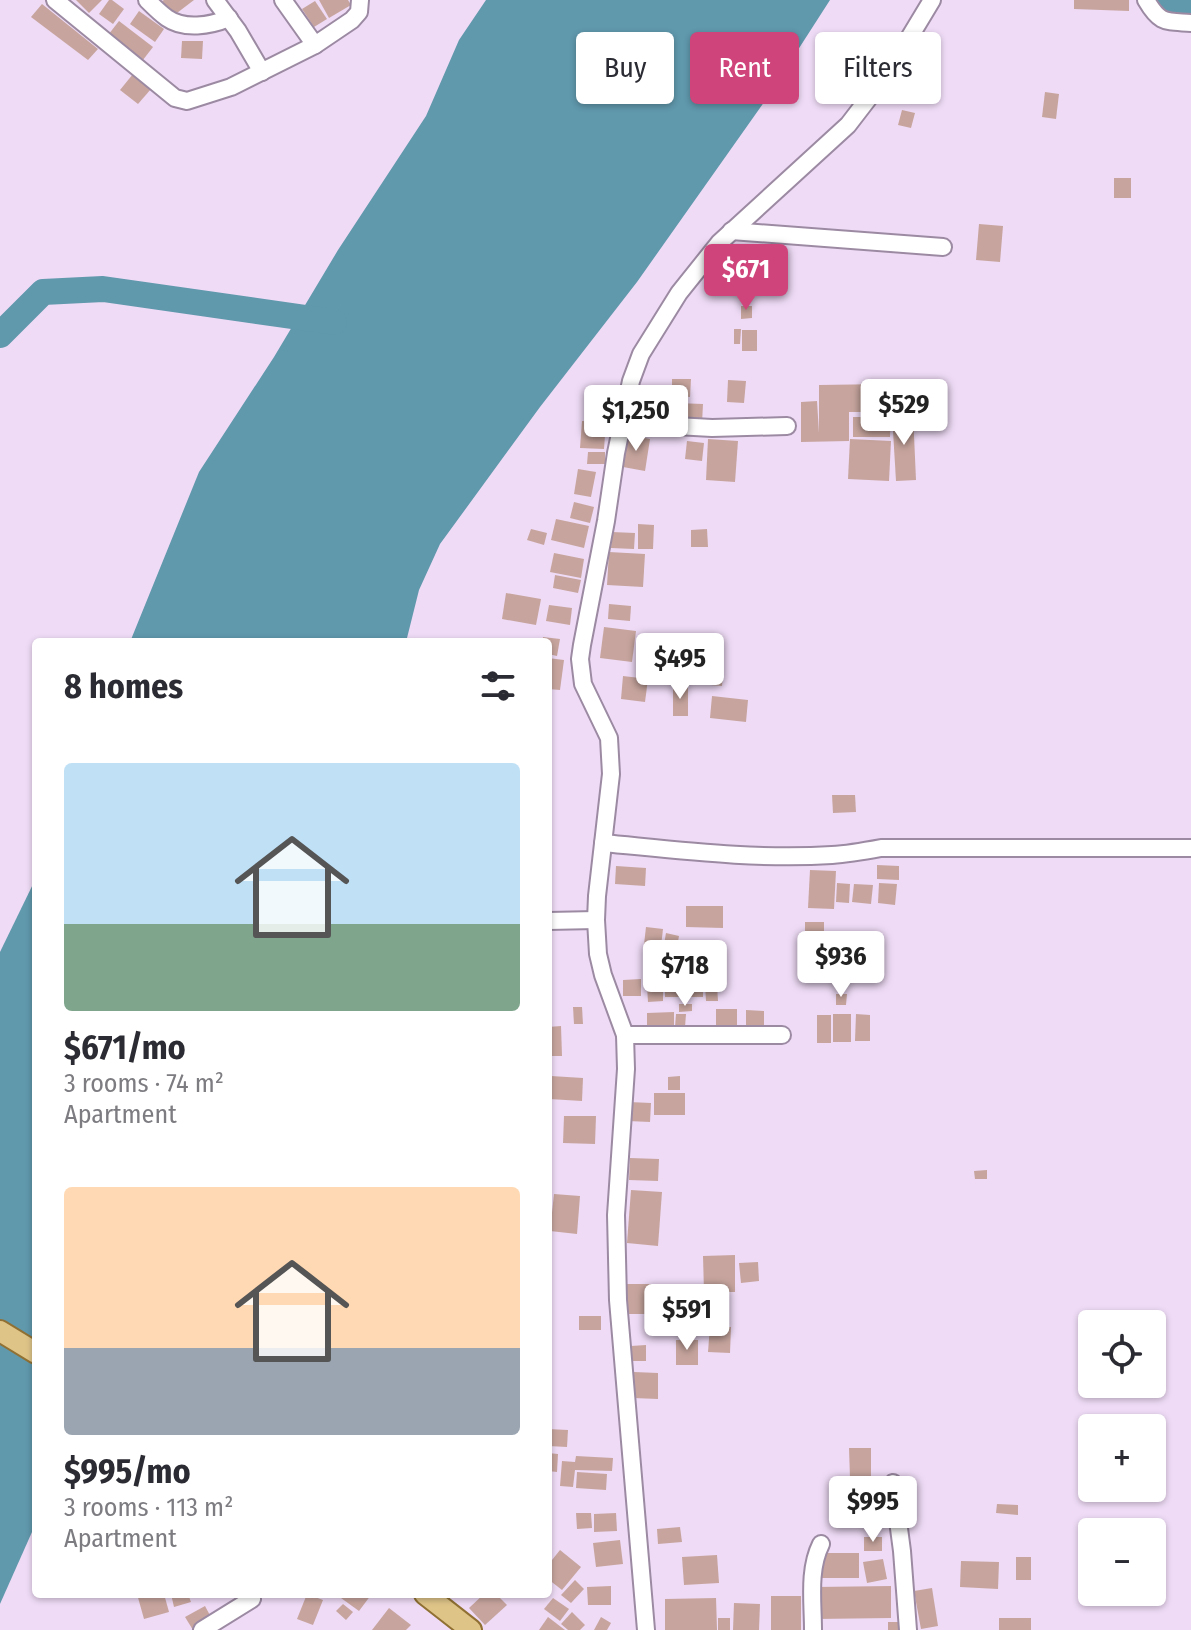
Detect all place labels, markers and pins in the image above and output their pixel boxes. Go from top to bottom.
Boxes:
pin: $671 [699,244,793,312]
pin: $529 [857,379,951,447]
pin: $1,250 [571,385,701,453]
pin: $495 [633,633,727,701]
pin: $936 [794,931,888,999]
pin: $718 [638,940,732,1008]
pin: $591 [640,1284,734,1352]
pin: $995 [826,1476,920,1544]

